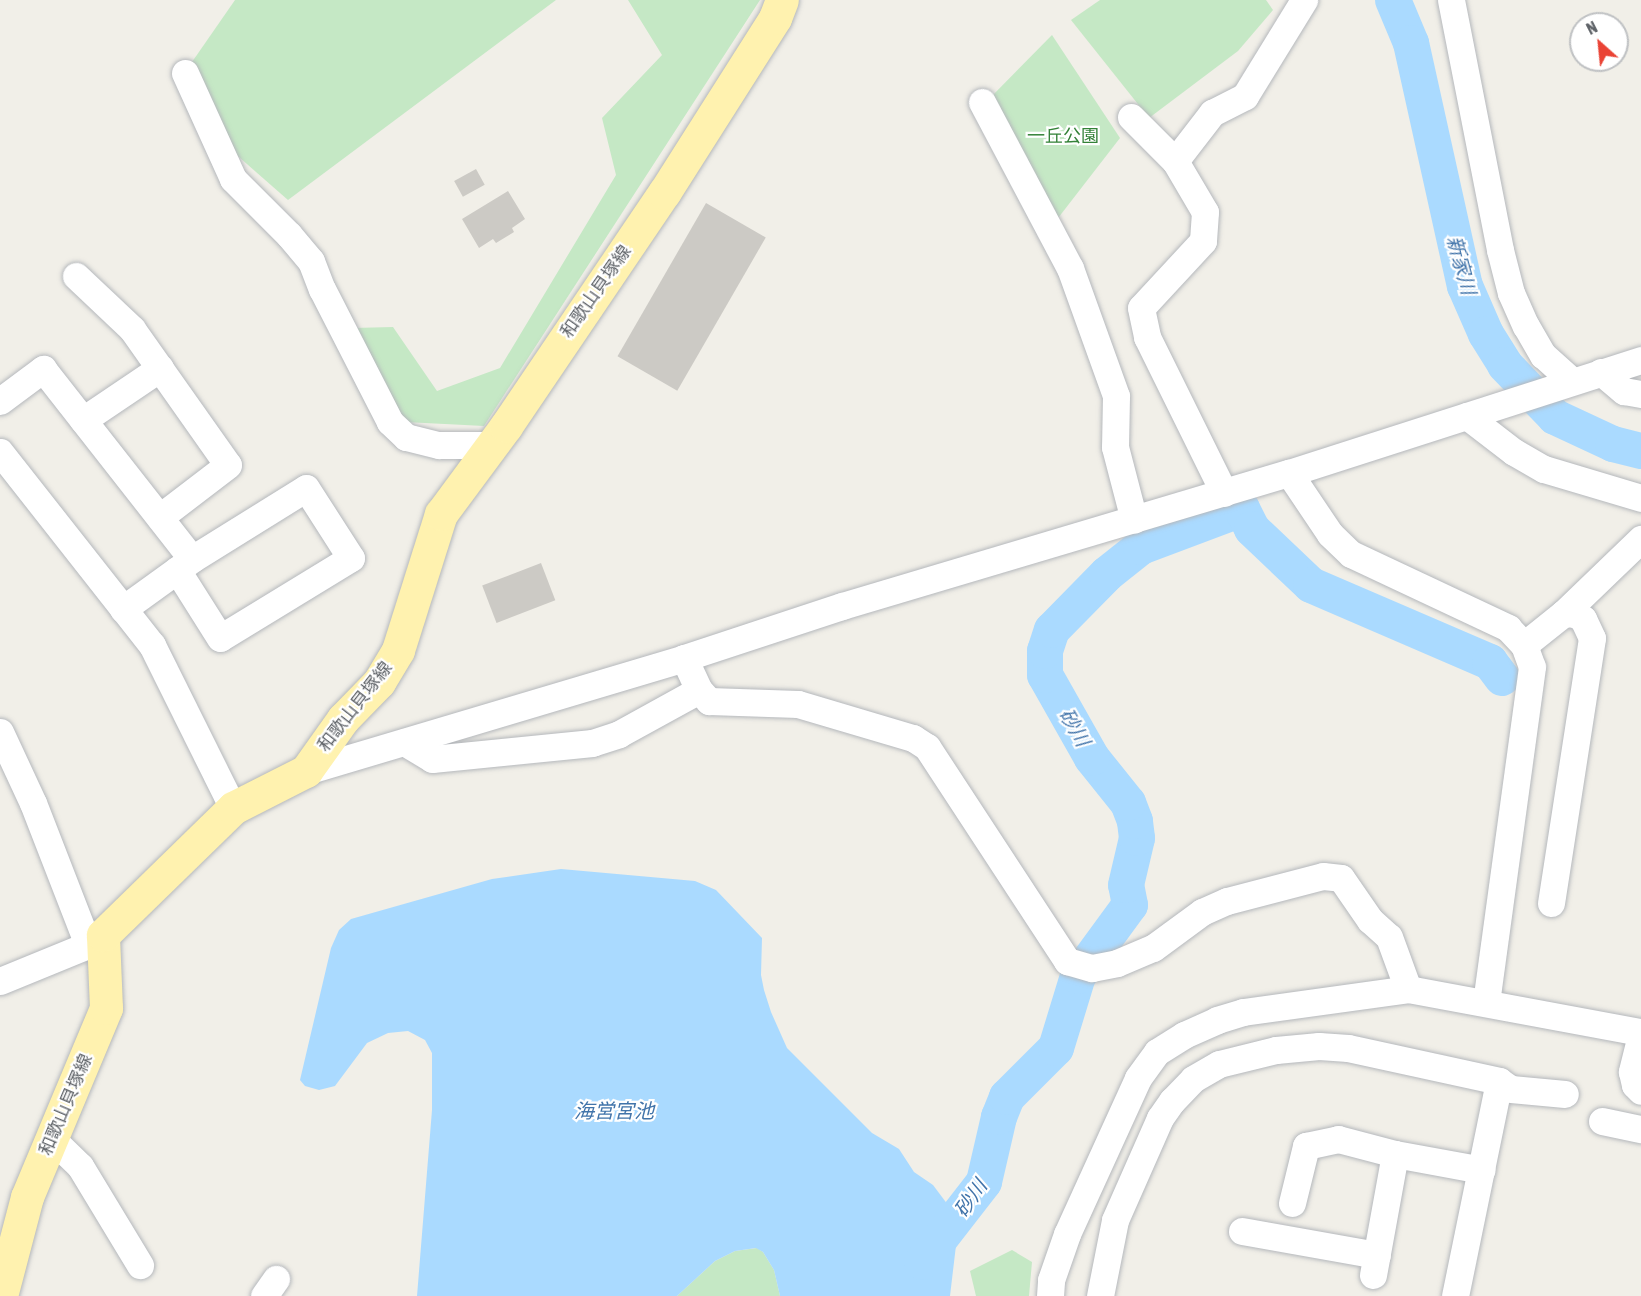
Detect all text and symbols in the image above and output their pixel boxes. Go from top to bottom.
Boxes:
north arrow [1569,12,1629,72]
text: N [1583,18,1600,38]
park label: 一丘公園 [1027,125,1099,147]
water label: 新家川 [1443,233,1481,297]
street label: 和歌山貝塚線 [556,242,636,342]
street label: 和歌山貝塚線 [313,658,397,756]
water label: 砂川 [1055,704,1095,750]
street label: 和歌山貝塚線 [35,1051,97,1159]
water label: 海営宮池 [574,1098,654,1122]
water label: 砂川 [949,1175,991,1221]

